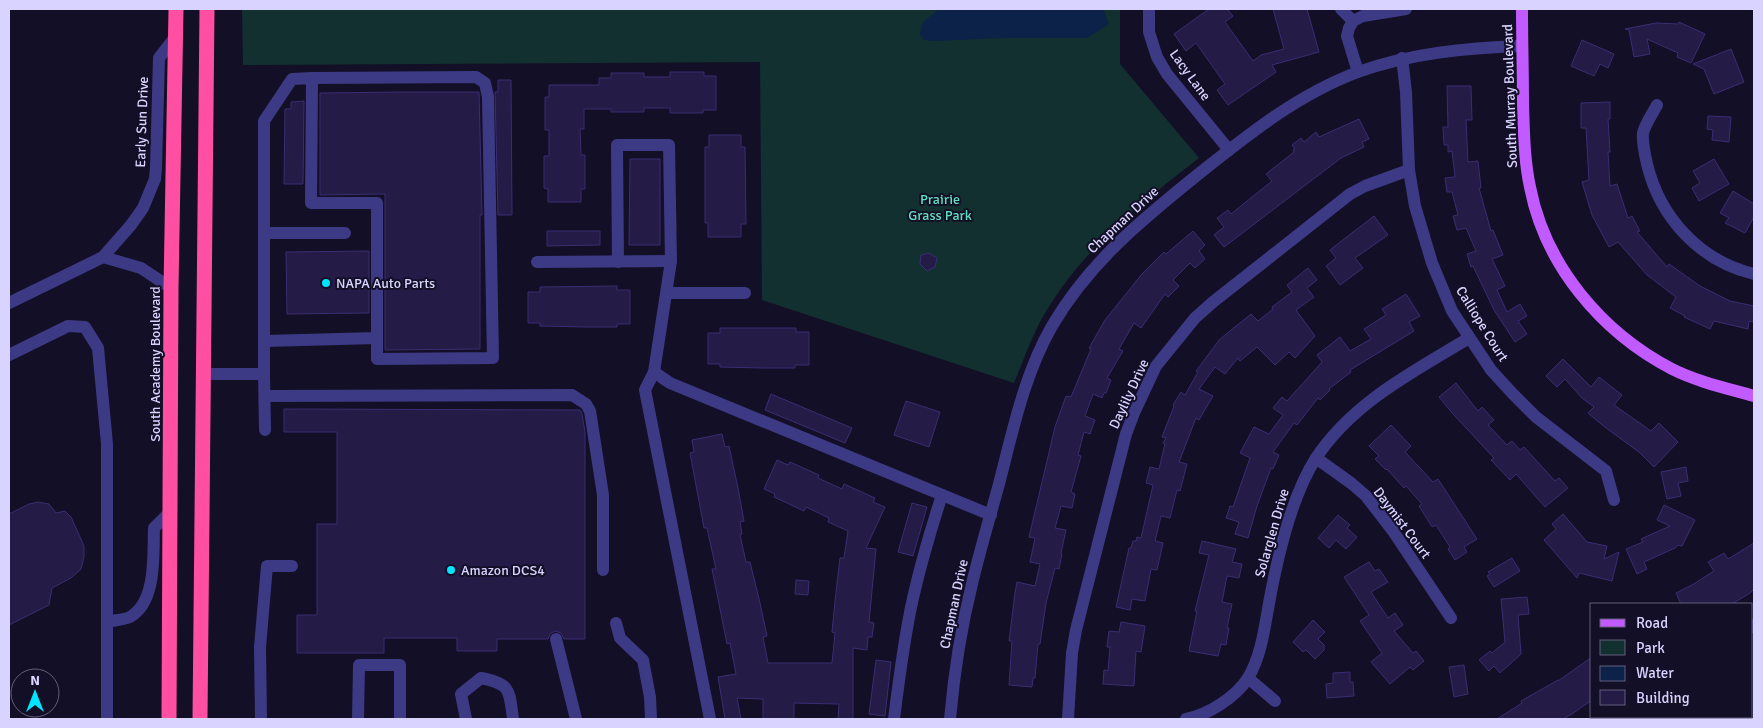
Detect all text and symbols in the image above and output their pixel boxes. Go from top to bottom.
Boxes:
street label: South Murray Boulevard [1499,24,1521,168]
street label: Lacy Lane [1166,46,1214,104]
street label: Early Sun Drive [132,76,152,168]
street label: Chapman Drive [1084,183,1162,257]
park label: Prairie Grass Park [908,191,972,224]
place label: NAPA Auto Parts [336,275,435,292]
marker: NAPA Auto Parts [320,277,332,289]
street label: Calliope Court [1452,283,1512,365]
street label: South Academy Boulevard [147,286,164,442]
street label: Daylily Drive [1105,356,1153,432]
street label: Daymist Court [1370,484,1434,562]
street label: Solarglen Drive [1251,487,1293,579]
street label: Chapman Drive [936,558,972,650]
place label: Amazon DCS4 [461,562,545,579]
marker: Amazon DCS4 [445,564,457,576]
legend [1590,603,1753,718]
text: Road [1636,614,1668,632]
text: Park [1636,639,1665,657]
text: Water [1636,664,1674,682]
north arrow [10,668,60,718]
text: N [30,672,40,689]
text: Building [1636,689,1690,707]

